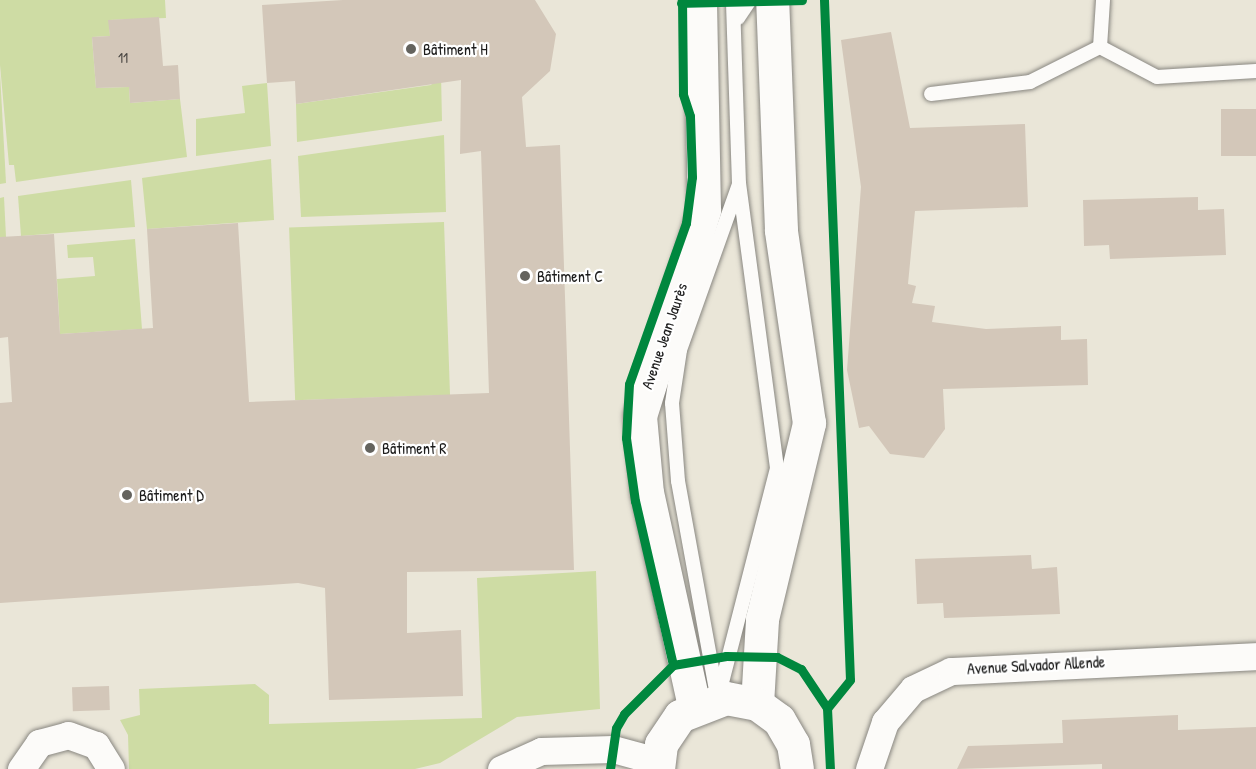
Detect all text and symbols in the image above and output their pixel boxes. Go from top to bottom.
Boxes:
place label: Bâtiment H [423,39,488,59]
marker: Bâtiment H [404,42,418,56]
house number: 11 [118,50,128,66]
place label: Bâtiment C [537,266,603,286]
marker: Bâtiment C [518,269,532,283]
street label: Avenue Jean Jaurès [637,280,691,392]
place label: Bâtiment R [382,438,446,458]
marker: Bâtiment R [363,441,377,455]
place label: Bâtiment D [139,485,204,505]
marker: Bâtiment D [120,488,134,502]
street label: Avenue Salvador Allende [966,652,1106,678]

